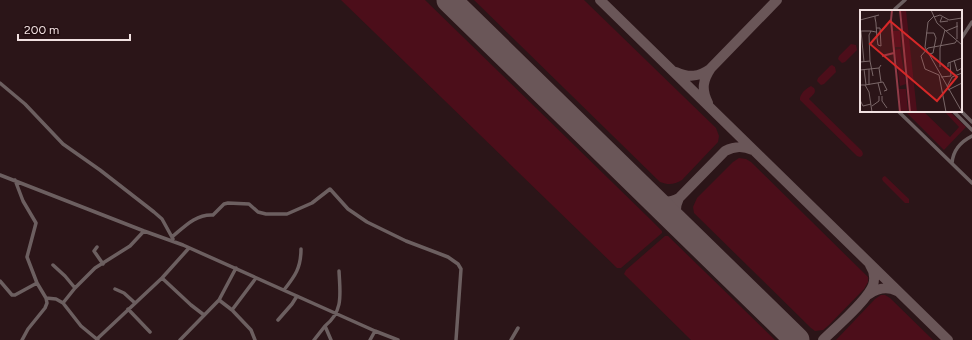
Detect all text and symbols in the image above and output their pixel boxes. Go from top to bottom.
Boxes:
inset map [860,10,962,112]
scale bar [18,16,130,42]
text: 200 m [24,23,59,37]

